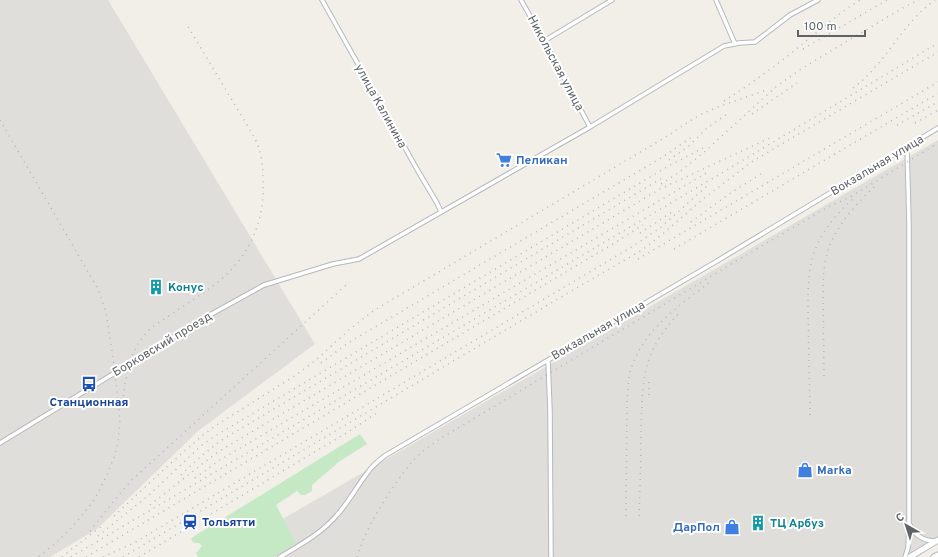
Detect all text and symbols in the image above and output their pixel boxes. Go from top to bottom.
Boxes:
scale bar [798,12,865,38]
street label: Никольская улица [523,13,587,114]
text: 100 m [804,19,837,35]
street label: улица Калинина [350,62,410,151]
street label: Вокзальная улица [828,132,927,200]
supermarket icon: Пеликан [495,151,513,169]
place label: Пеликан [516,153,568,169]
building icon: Конус [147,278,165,296]
place label: Конус [168,280,204,296]
street label: Вокзальная улица [549,297,648,364]
street label: Борковский проезд [110,309,215,381]
bus stop icon: Станционная [80,375,98,393]
place label: Станционная [49,395,129,411]
shop icon: Marka [796,461,814,479]
place label: Marka [817,463,852,479]
north arrow [886,505,926,545]
text: С [893,510,907,526]
station icon: Тольятти [181,513,199,531]
building icon: ТЦ Арбуз [749,514,767,532]
place label: Тольятти [202,515,255,531]
place label: ТЦ Арбуз [770,516,824,532]
shop icon: ДарПол [723,518,741,536]
place label: ДарПол [673,520,720,536]

